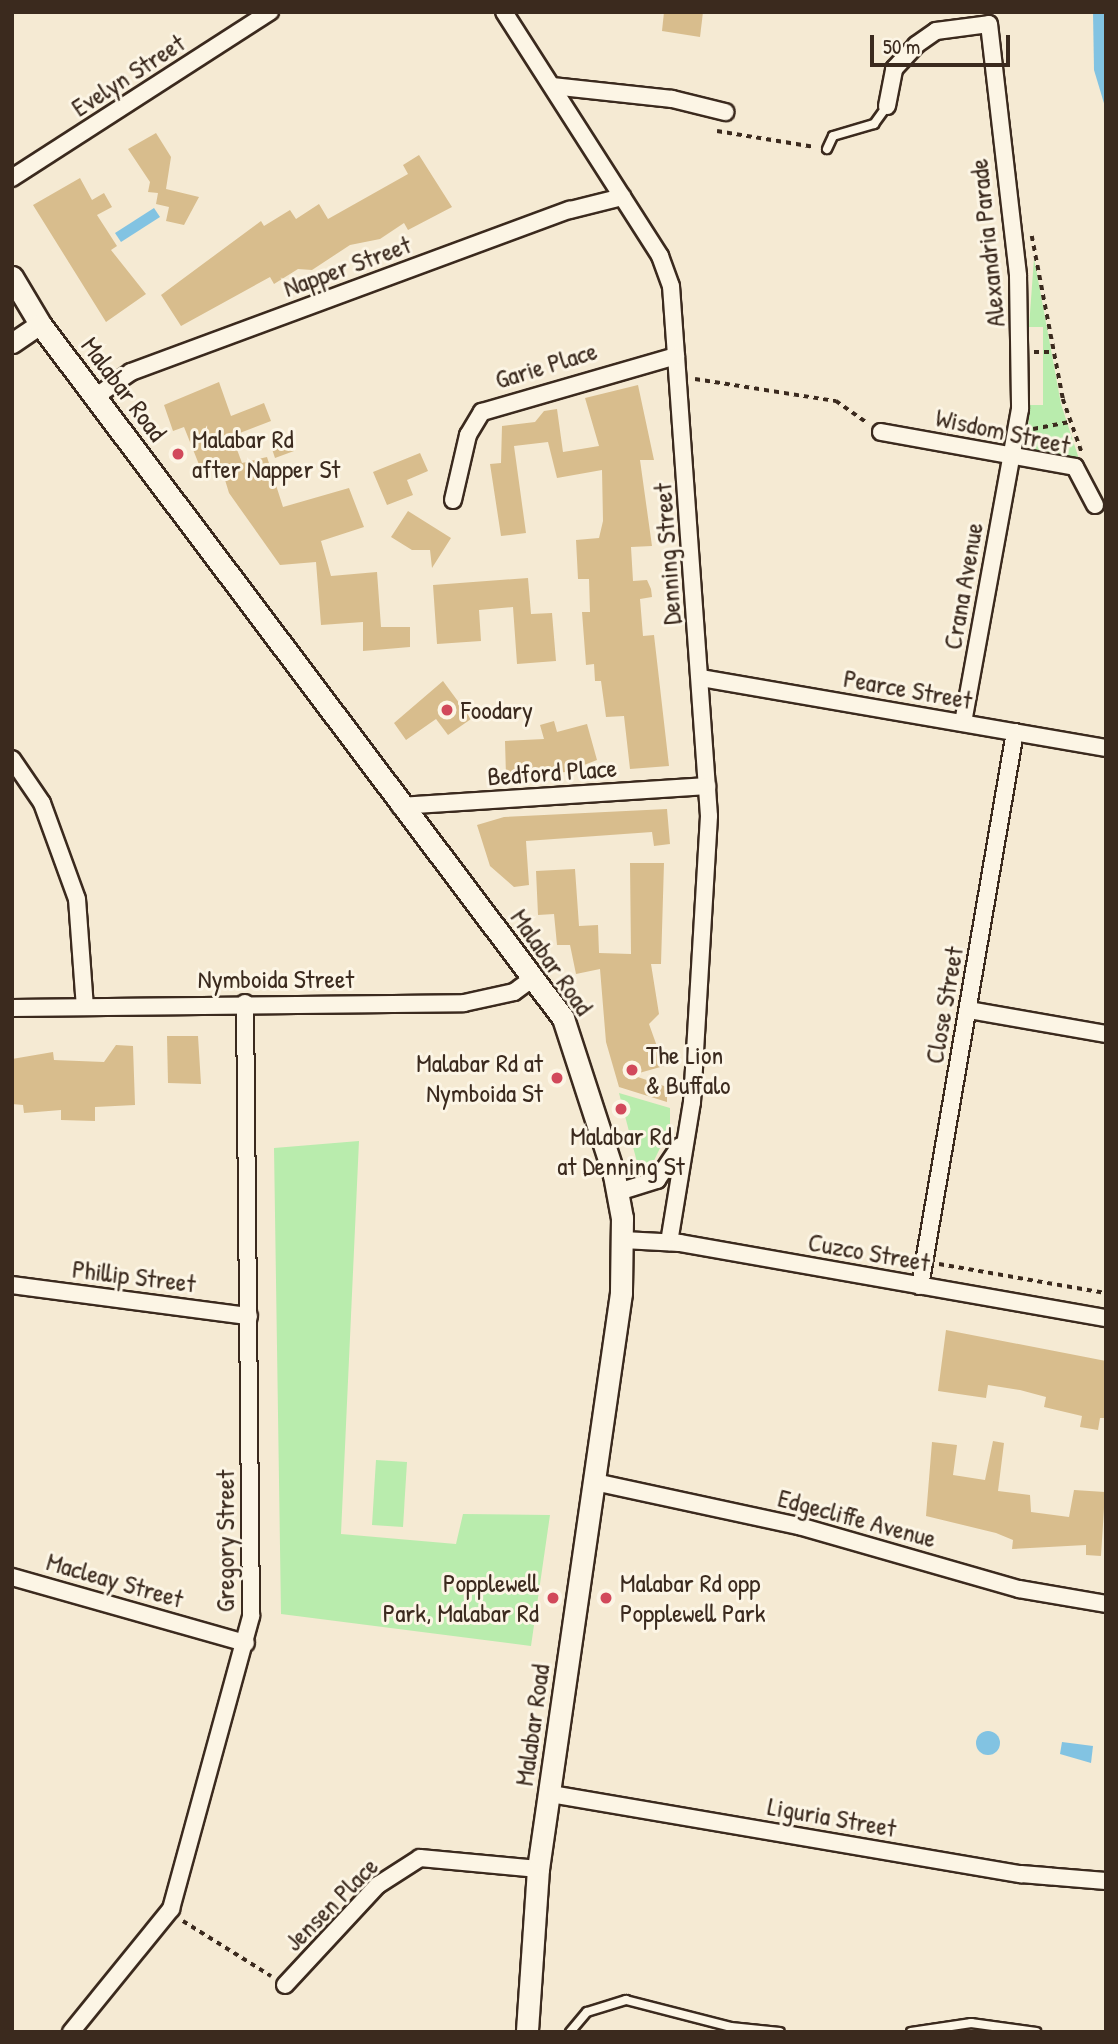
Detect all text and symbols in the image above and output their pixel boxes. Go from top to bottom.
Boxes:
scale bar [873,21,1013,65]
street label: Evelyn Street [66,27,190,123]
text: 50 m [883,32,920,61]
street label: Alexandria Parade [963,157,1011,329]
street label: Napper Street [279,229,415,303]
street label: Malabar Road [75,331,173,447]
street label: Garie Place [491,335,601,395]
street label: Wisdom Street [933,402,1073,460]
place label: Malabar Rd after Napper St [192,423,340,485]
marker: Malabar Rd after Napper St [170,446,186,462]
street label: Denning Street [646,482,688,626]
street label: Crana Avenue [936,520,990,652]
street label: Pearce Street [841,662,975,716]
place label: Foodary [461,694,533,726]
marker: Foodary [439,702,455,718]
street label: Bedford Place [486,752,618,792]
street label: Malabar Road [504,903,600,1021]
street label: Close Street [918,944,970,1066]
street label: Nymboida Street [198,963,354,995]
place label: The Lion & Buffalo [646,1039,731,1100]
place label: Malabar Rd at Nymboida St [416,1047,543,1108]
marker: The Lion & Buffalo [624,1062,640,1078]
marker: Malabar Rd at Nymboida St [549,1070,565,1086]
marker: Malabar Rd at Denning St [613,1101,629,1117]
place label: Malabar Rd at Denning St [557,1120,685,1182]
street label: Cuzco Street [806,1226,932,1278]
street label: Phillip Street [71,1253,197,1299]
street label: Gregory Street [209,1470,241,1612]
street label: Edgecliffe Avenue [775,1482,939,1554]
street label: Macleay Street [43,1546,187,1614]
place label: Popplewell Park, Malabar Rd [383,1567,539,1628]
place label: Malabar Rd opp Popplewell Park [620,1567,766,1628]
marker: Popplewell Park, Malabar Rd [545,1590,561,1606]
marker: Malabar Rd opp Popplewell Park [598,1590,614,1606]
street label: Malabar Road [508,1662,556,1788]
street label: Liguria Street [765,1790,899,1844]
street label: Jensen Place [278,1851,384,1957]

